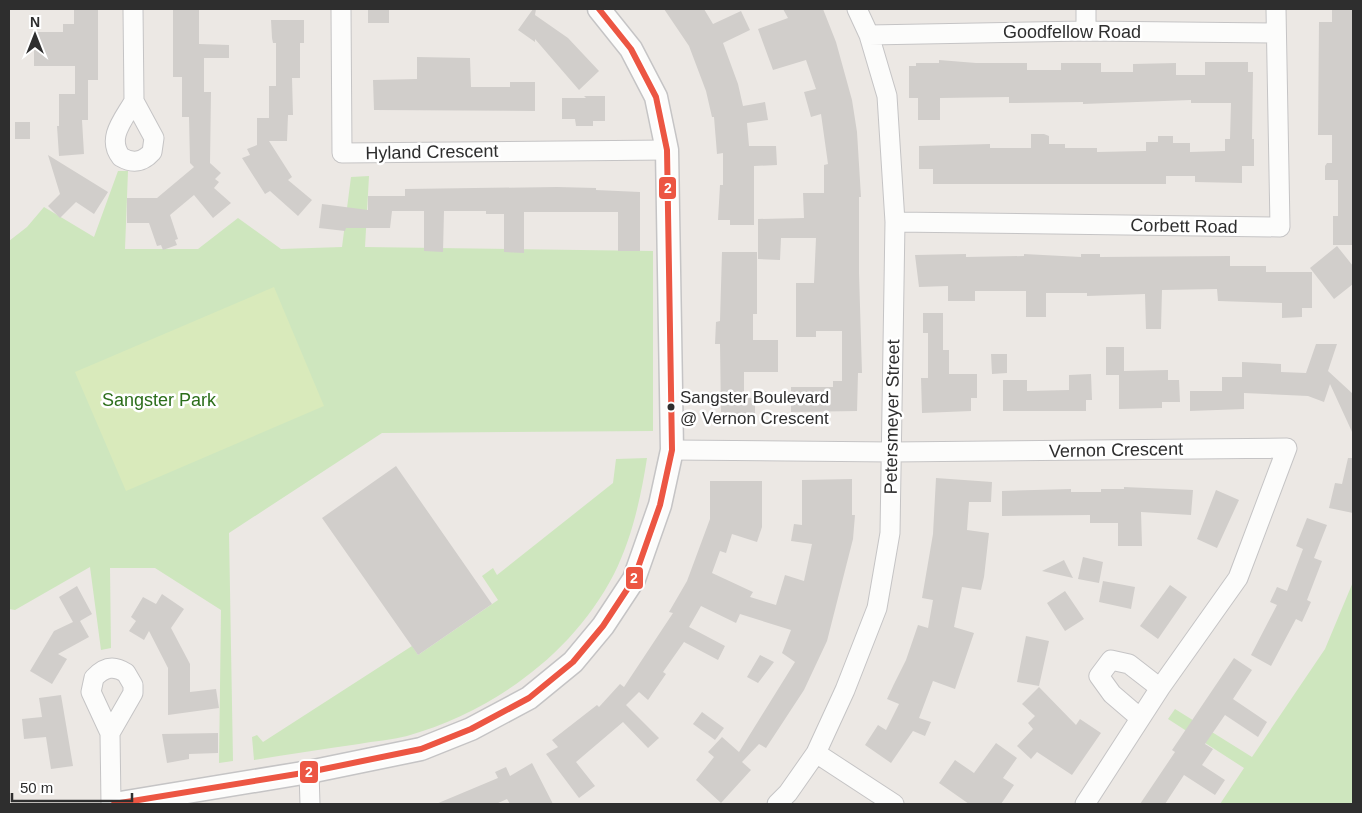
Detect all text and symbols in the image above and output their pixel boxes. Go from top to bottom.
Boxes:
north arrow [10,10,60,60]
text: N [30,14,40,30]
street label: Goodfellow Road [1003,22,1141,42]
street label: Hyland Crescent [365,141,499,163]
line badge: 2 [658,176,677,200]
text: 2 [664,180,672,196]
street label: Corbett Road [1130,215,1238,237]
street label: Petersmeyer Street [881,339,903,495]
place label: Sangster Boulevard @ Vernon Crescent [680,388,829,428]
park label: Sangster Park [102,390,217,410]
marker: Sangster Boulevard @ Vernon Crescent [666,402,676,412]
street label: Vernon Crescent [1049,439,1183,461]
line badge: 2 [625,566,644,590]
text: 2 [630,570,638,586]
line badge: 2 [299,760,319,784]
text: 2 [305,764,313,780]
scale bar [12,770,132,802]
text: 50 m [20,779,53,796]

